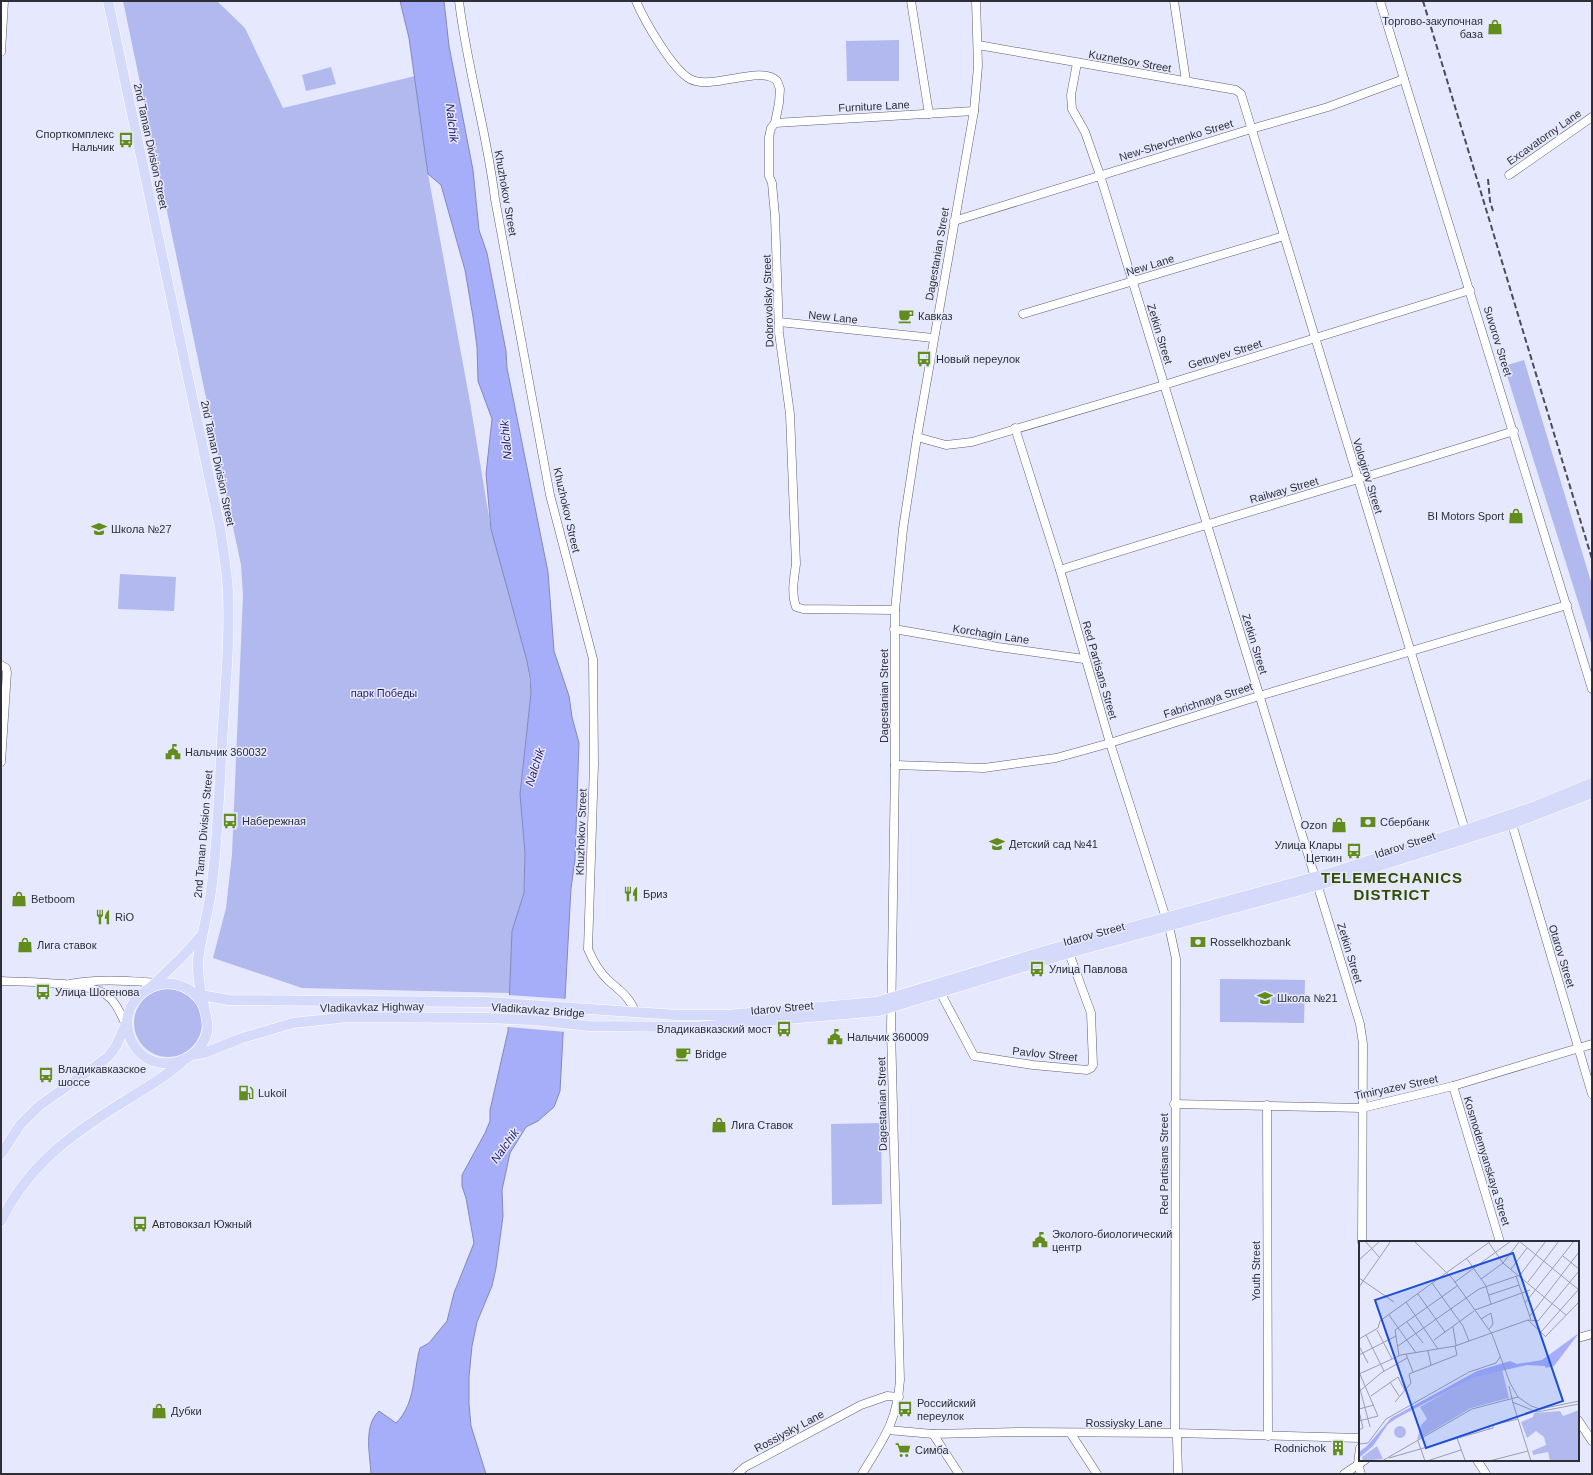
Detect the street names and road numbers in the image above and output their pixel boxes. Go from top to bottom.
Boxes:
street label: Kuznetsov Street [1088,48,1172,74]
street label: 2nd Taman Division Street [132,82,170,210]
street label: Furniture Lane [838,98,910,114]
street label: Excavatorny Lane [1504,107,1584,167]
street label: New-Shevchenko Street [1118,117,1234,163]
street label: Khuzhokov Street [493,149,519,237]
street label: Dagestanian Street [923,207,951,301]
street label: New Lane [1125,252,1175,278]
street label: Dobrovolsky Street [760,254,776,348]
street label: Zetkin Street [1145,302,1175,366]
street label: Suvorov Street [1482,304,1514,378]
street label: New Lane [808,308,858,326]
street label: Gettuyev Street [1187,337,1263,371]
street label: 2nd Taman Division Street [199,399,237,527]
street label: Vologirov Street [1351,437,1385,515]
street label: Khuzhokov Street [551,466,583,554]
street label: Railway Street [1248,474,1320,506]
street label: Zetkin Street [1240,612,1270,676]
street label: Red Partisans Street [1080,620,1120,720]
street label: Korchagin Lane [952,622,1030,646]
street label: Dagestanian Street [878,649,890,743]
street label: Fabrichnaya Street [1162,680,1254,720]
street label: 2nd Taman Division Street [191,770,215,898]
street label: Khuzhokov Street [573,788,589,876]
street label: Idarov Street [1373,830,1437,860]
street label: Idarov Street [1062,920,1126,948]
street label: Zetkin Street [1335,921,1365,985]
street label: Otarov Street [1547,923,1577,989]
street label: Idarov Street [750,999,814,1017]
street label: Vladikavkaz Highway [320,1000,425,1014]
street label: Vladikavkaz Bridge [491,1001,585,1019]
street label: Pavlov Street [1012,1045,1078,1063]
street label: Dagestanian Street [875,1057,889,1151]
street label: Timiryazev Street [1353,1072,1439,1102]
street label: Kosmodemyanskaya Street [1462,1095,1512,1227]
street label: Red Partisans Street [1158,1113,1170,1215]
street label: Youth Street [1250,1241,1262,1301]
street label: Rossiysky Lane [752,1408,826,1454]
street label: Rossiysky Lane [1085,1417,1163,1429]

